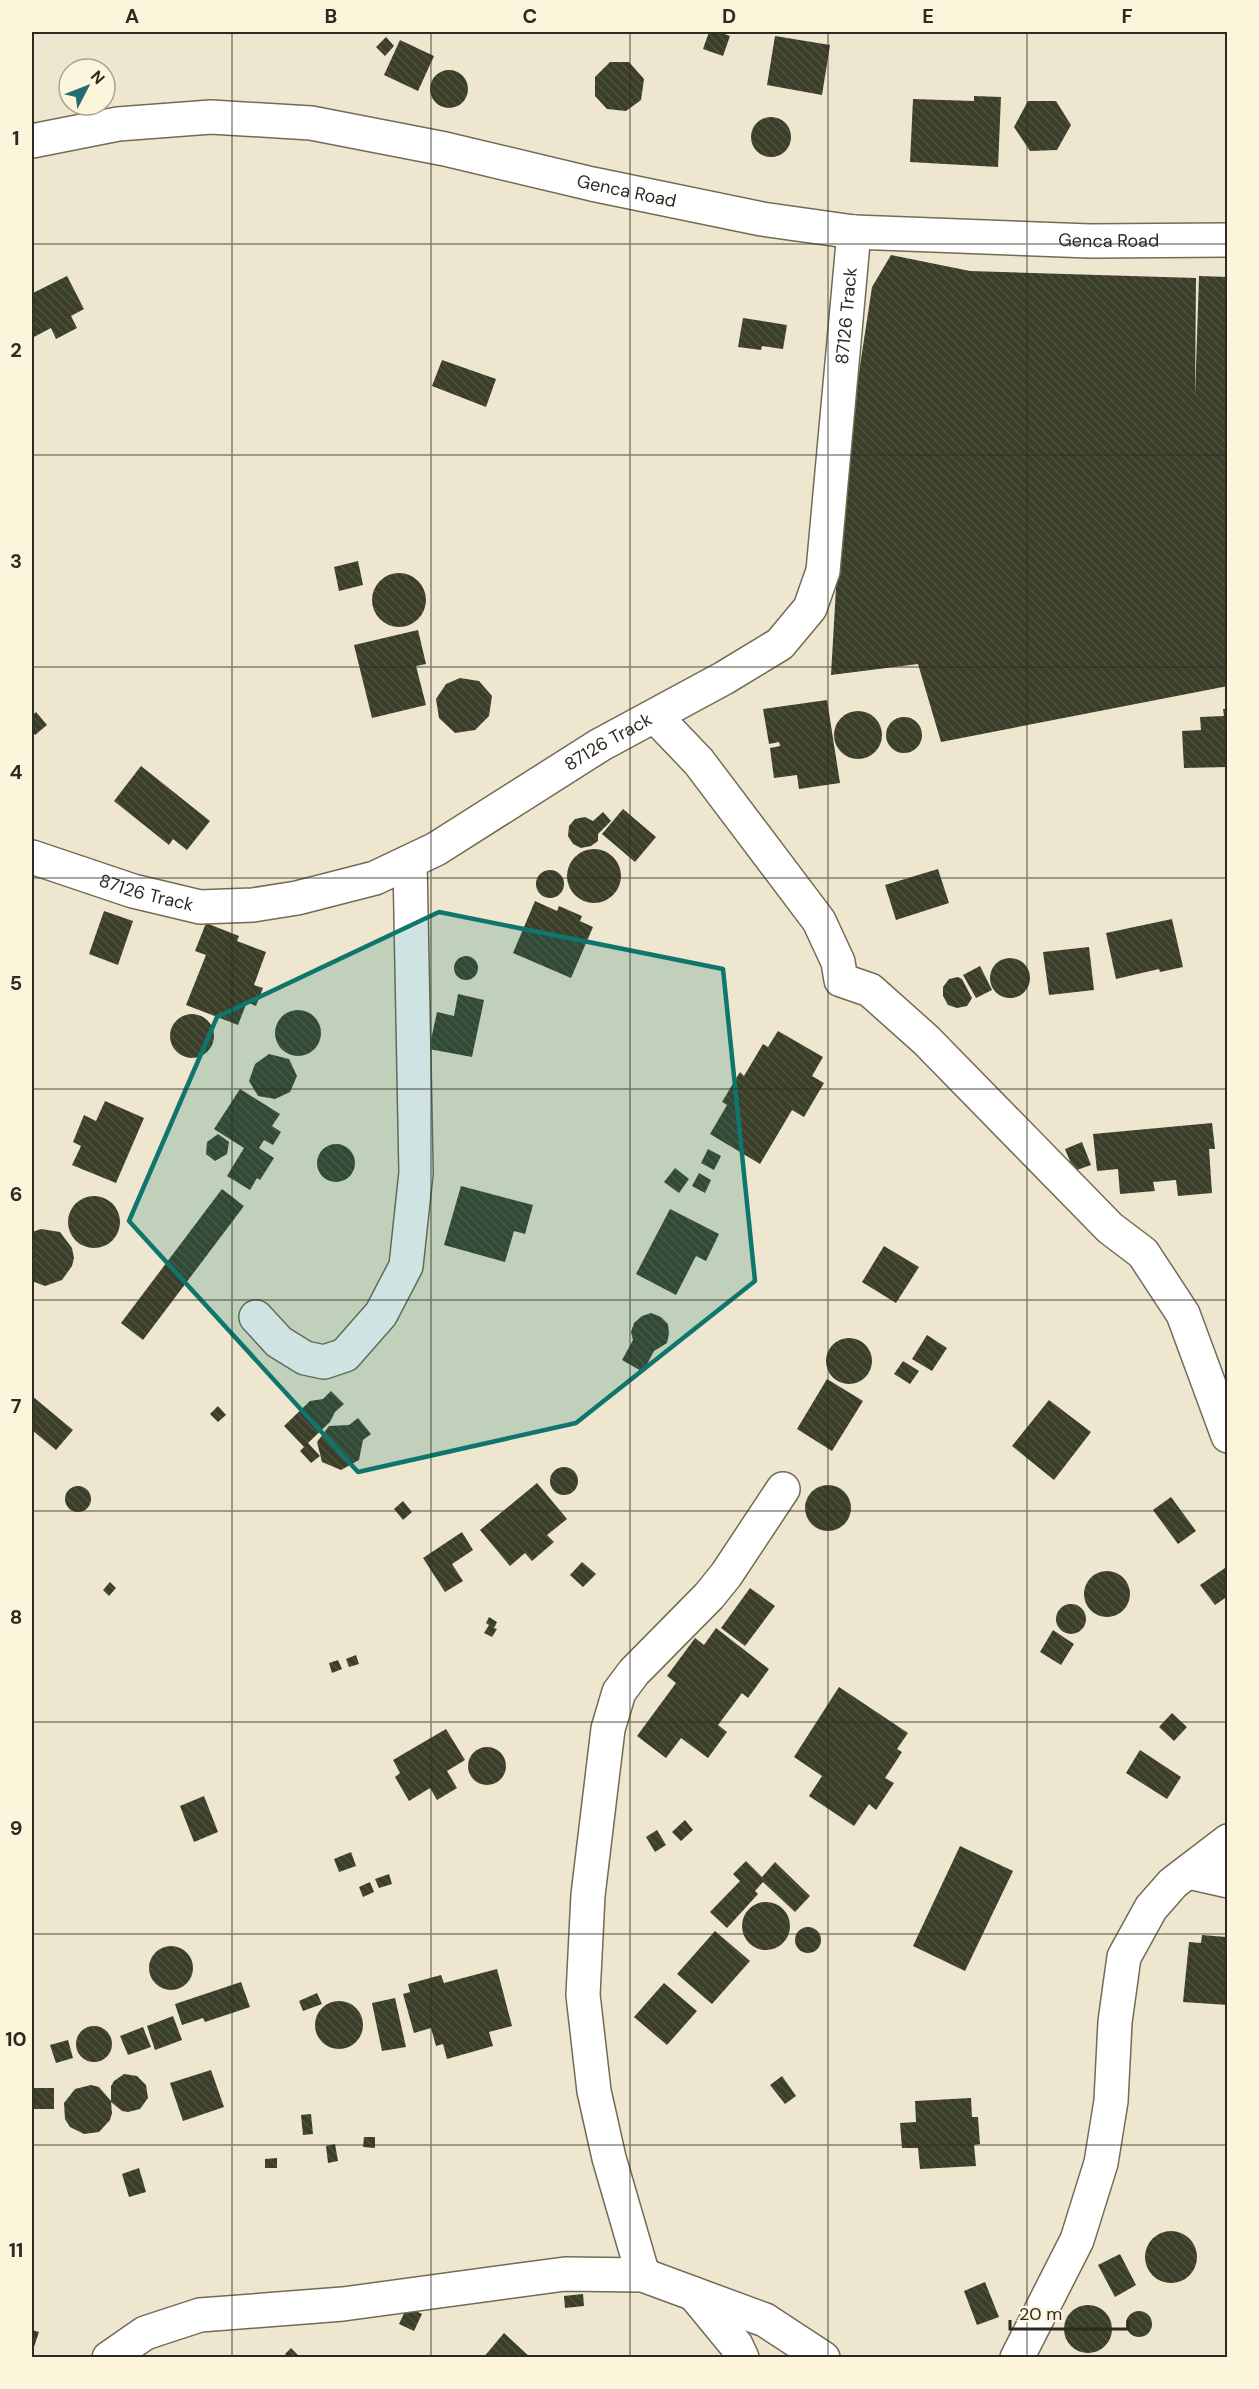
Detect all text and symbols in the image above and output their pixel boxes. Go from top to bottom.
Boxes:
text: A [125,3,139,29]
text: B [325,3,337,29]
text: C [523,3,537,29]
text: D [722,3,736,29]
text: E [922,3,934,29]
text: F [1121,3,1133,29]
north arrow [57,57,117,117]
text: N [86,66,109,89]
text: 1 [12,125,20,151]
street label: Genca Road [574,169,678,213]
street label: Genca Road [1058,228,1159,253]
street label: 87126 Track [830,266,863,365]
text: 2 [10,337,22,363]
text: 3 [10,548,22,574]
street label: 87126 Track [560,707,656,777]
text: 4 [10,759,23,785]
street label: 87126 Track [96,868,196,917]
text: 5 [10,970,22,996]
text: 6 [10,1181,22,1207]
text: 7 [11,1393,22,1419]
text: 8 [10,1604,22,1630]
text: 9 [10,1815,22,1841]
text: 10 [5,2026,27,2052]
text: 11 [9,2237,23,2263]
scale bar [1010,2293,1128,2331]
text: 20 m [1019,2302,1062,2326]

